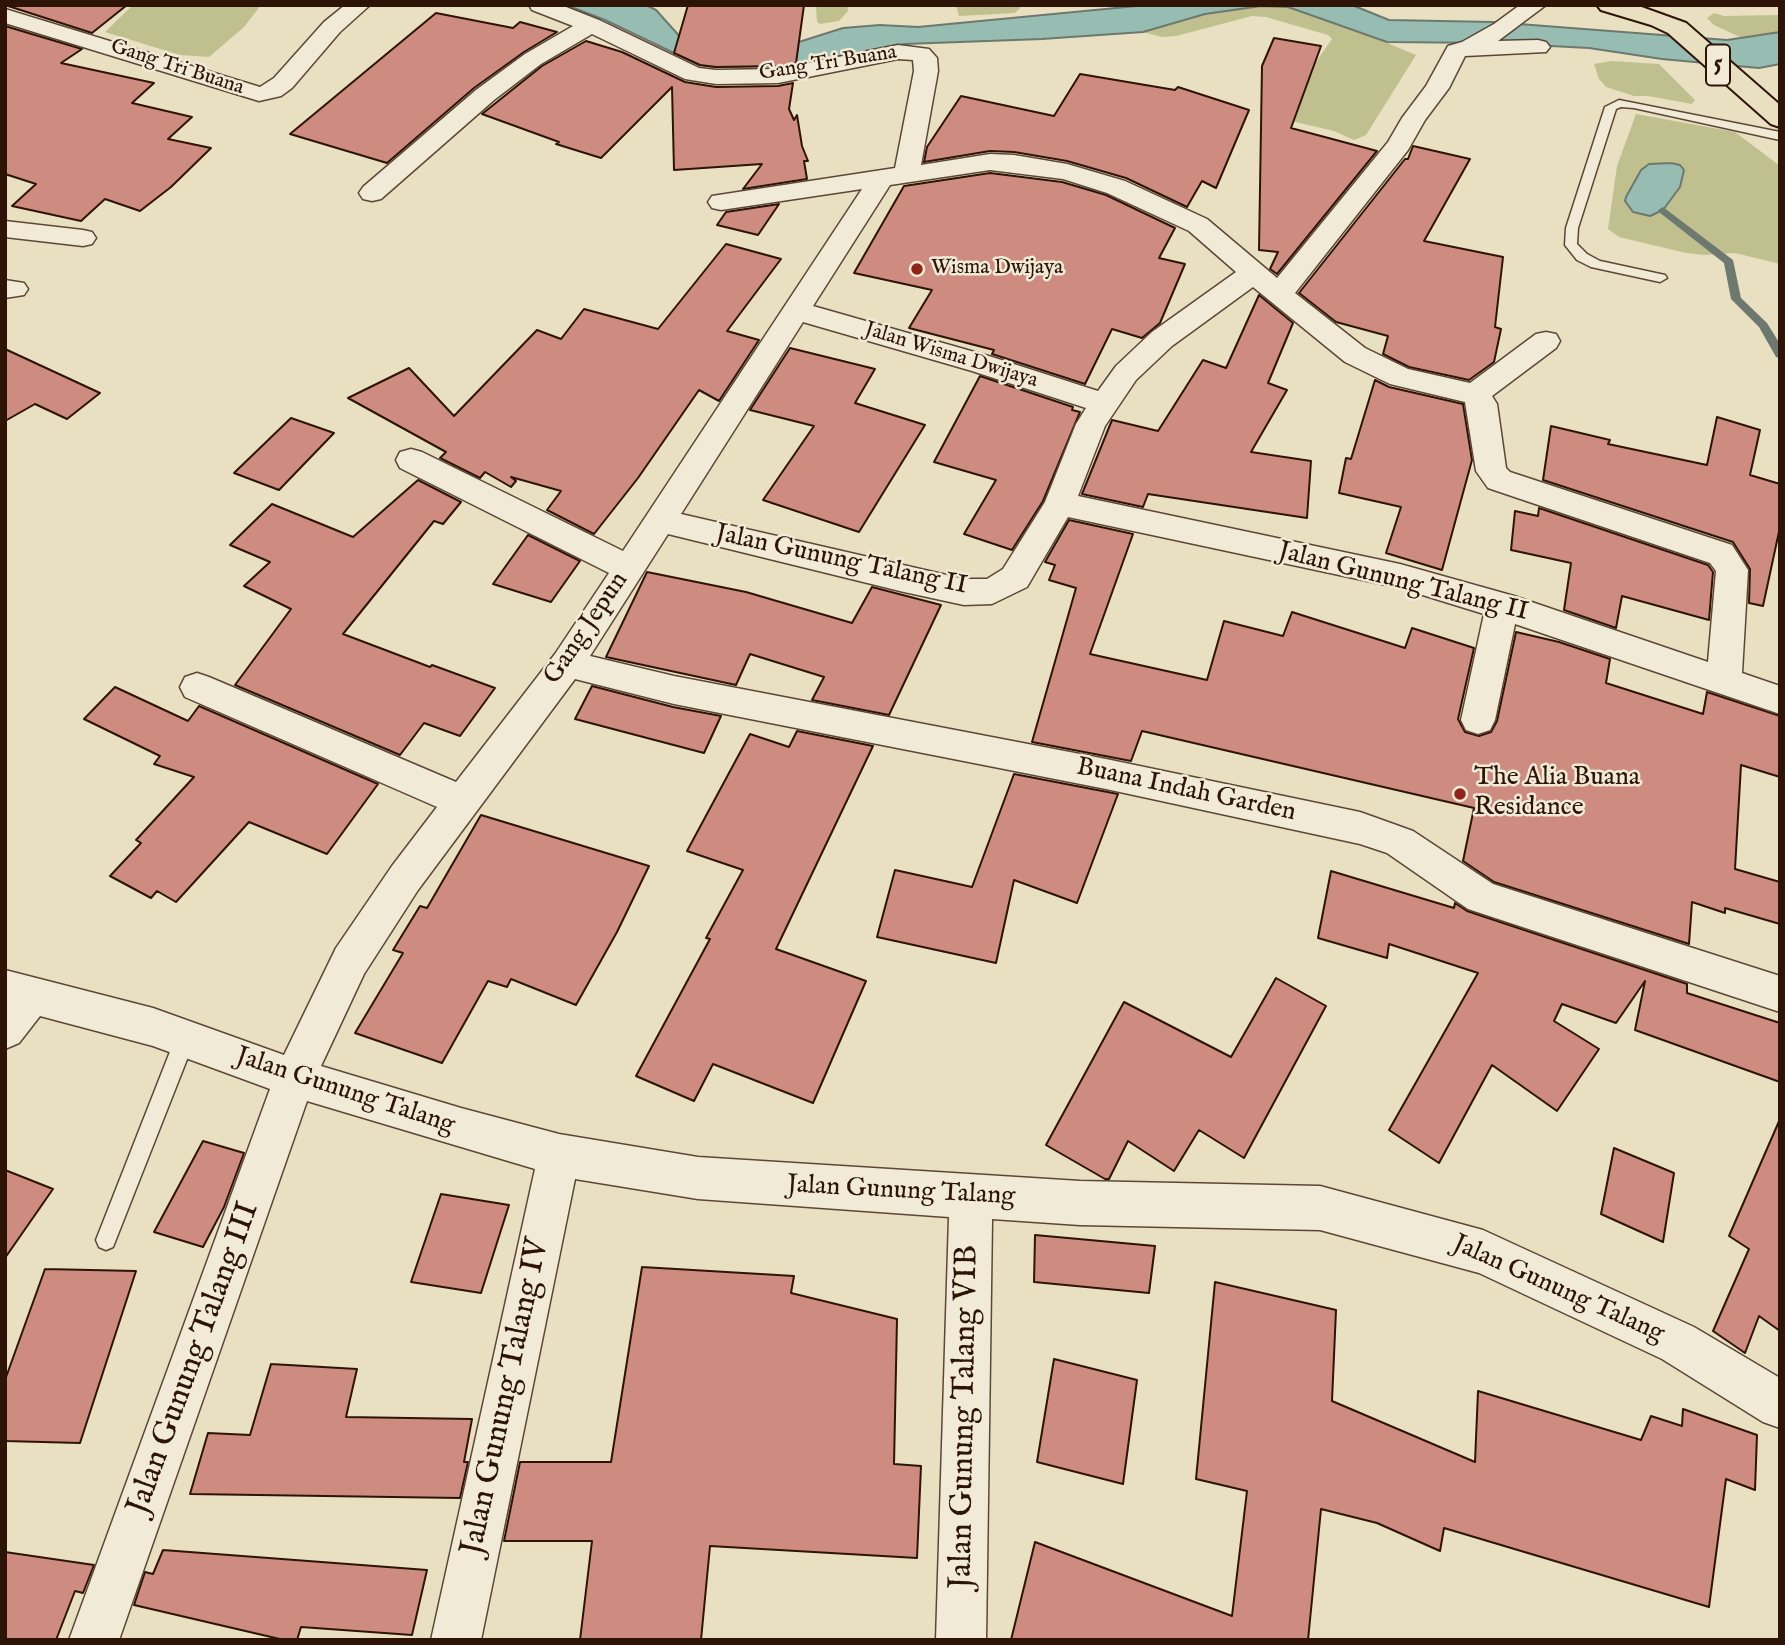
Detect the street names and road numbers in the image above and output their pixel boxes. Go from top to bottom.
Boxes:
street label: Gang Tri Buana [107,35,247,101]
street label: Gang Tri Buana [758,41,898,87]
road number: 5 [1706,44,1730,86]
street label: Jalan Wisma Dwijaya [861,318,1041,394]
street label: Jalan Gunung Talang II [712,519,970,603]
street label: Jalan Gunung Talang II [1275,537,1531,629]
street label: Gang Jepun [538,567,636,691]
street label: Buana Indah Garden [1073,753,1299,829]
street label: Jalan Gunung Talang [232,1042,458,1142]
street label: Jalan Gunung Talang [786,1170,1016,1214]
street label: Jalan Gunung Talang III [121,1198,269,1520]
street label: Jalan Gunung Talang [1447,1229,1669,1351]
street label: Jalan Gunung Talang IV [455,1235,559,1559]
street label: Jalan Gunung Talang VIB [944,1245,988,1589]

